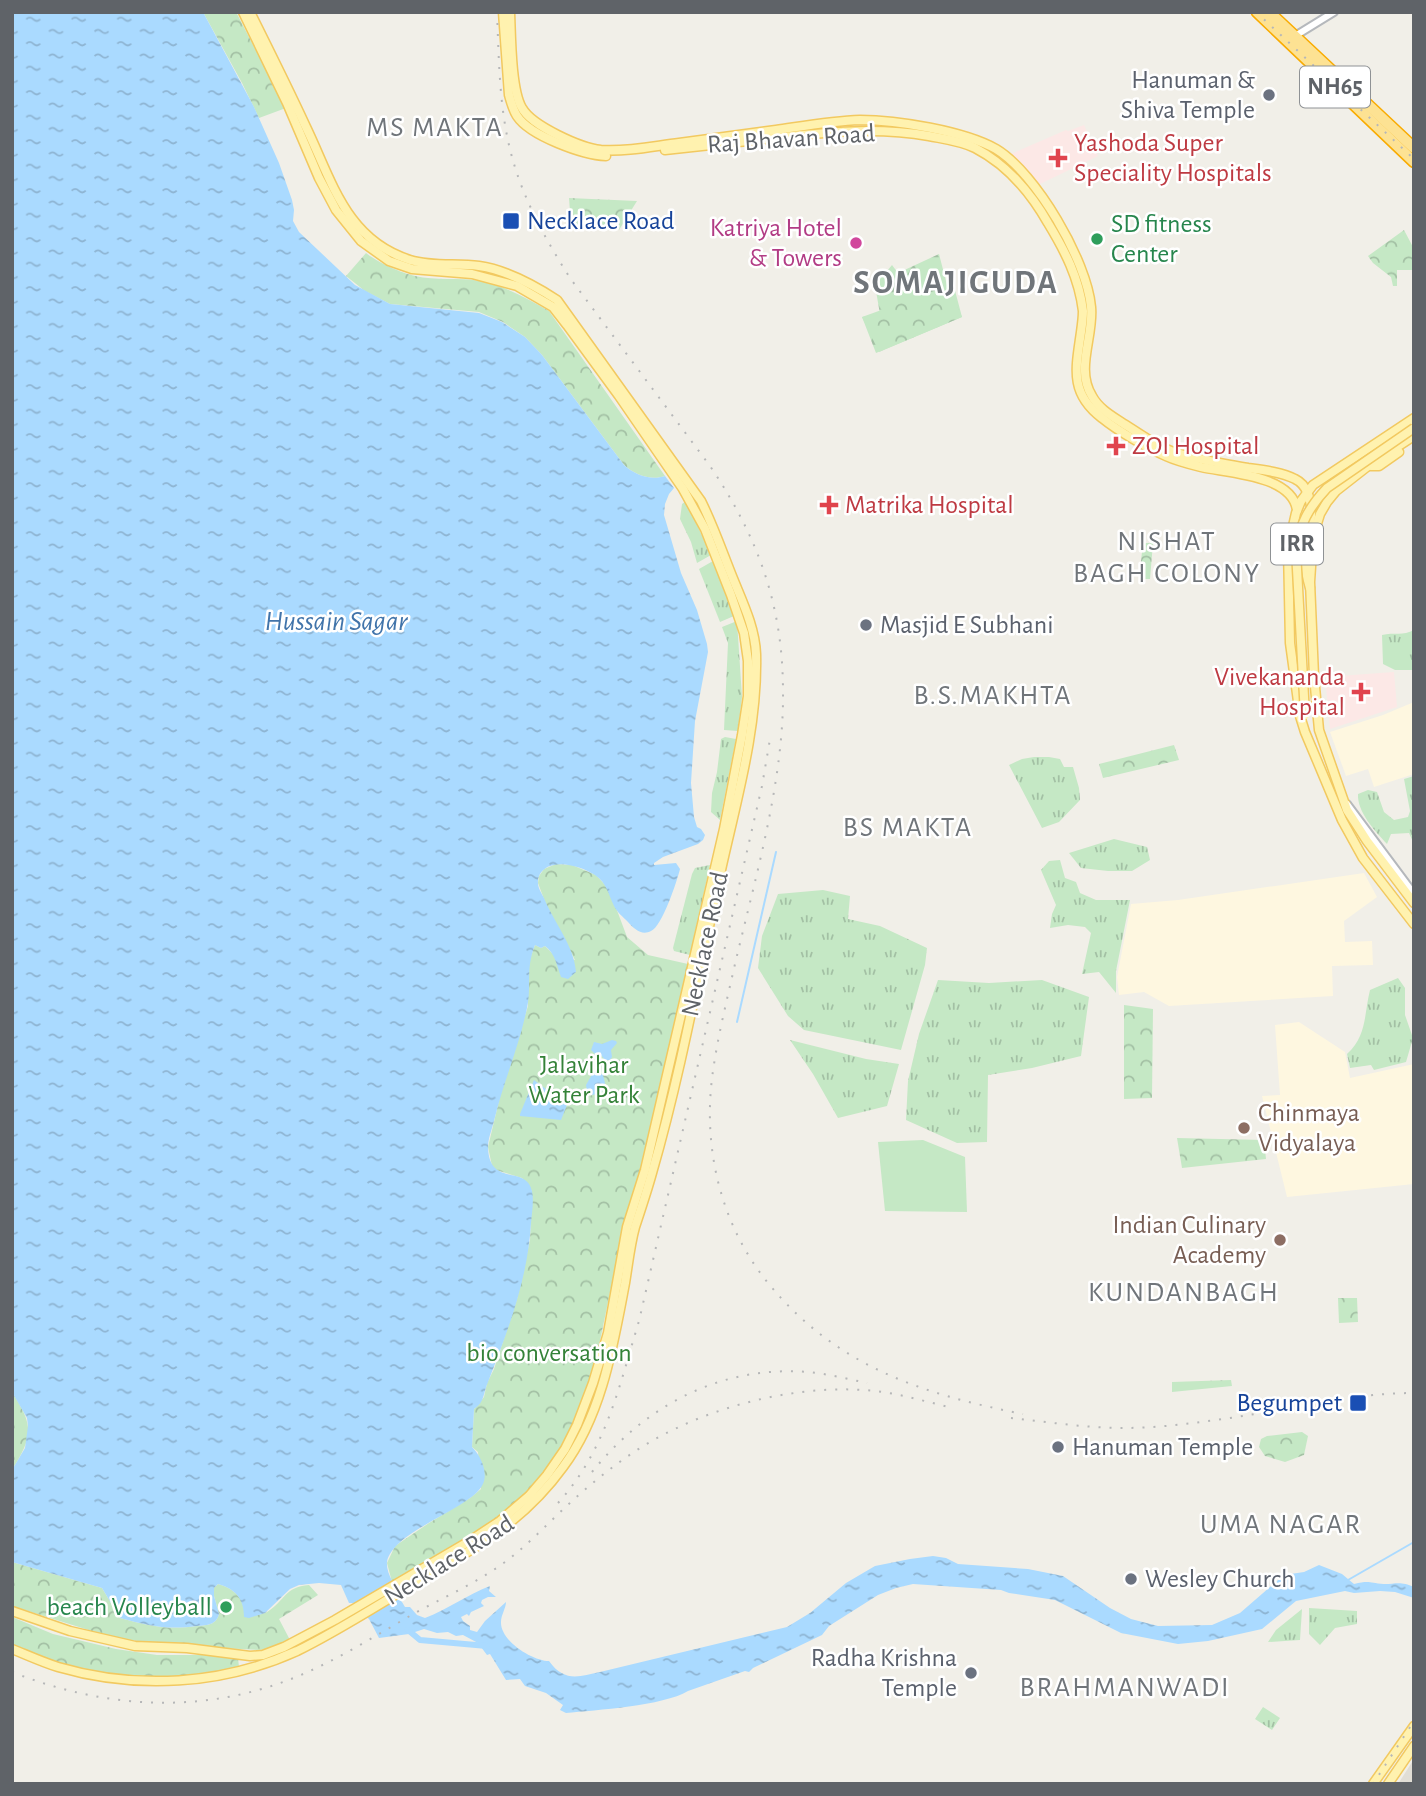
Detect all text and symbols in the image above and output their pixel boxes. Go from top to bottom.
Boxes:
road number: NH65 [1300,66,1370,108]
place label: Hanuman & Shiva Temple [1121,67,1255,123]
marker: Hanuman & Shiva Temple [1261,87,1277,103]
district label: MS MAKTA [366,114,504,142]
street label: Raj Bhavan Road [706,120,876,158]
place label: Yashoda Super Speciality Hospitals [1074,130,1272,186]
marker: Yashoda Super Speciality Hospitals [1048,148,1068,168]
place label: Necklace Road [527,208,675,234]
marker: Necklace Road [501,211,521,231]
place label: SD fitness Center [1111,211,1212,267]
place label: Katriya Hotel & Towers [710,215,842,271]
marker: SD fitness Center [1089,231,1105,247]
marker: Katriya Hotel & Towers [848,235,864,251]
district label: SOMAJIGUDA [853,267,1059,300]
place label: ZOI Hospital [1132,433,1259,459]
marker: ZOI Hospital [1106,436,1126,456]
place label: Matrika Hospital [845,492,1014,518]
marker: Matrika Hospital [819,495,839,515]
road number: IRR [1271,524,1323,564]
district label: NISHAT BAGH COLONY [1073,528,1261,588]
water label: Hussain Sagar [265,608,408,636]
place label: Masjid E Subhani [880,612,1054,638]
marker: Masjid E Subhani [858,617,874,633]
place label: Vivekananda Hospital [1214,664,1345,720]
district label: B.S.MAKHTA [914,682,1072,710]
marker: Vivekananda Hospital [1351,682,1371,702]
district label: BS MAKTA [843,814,973,842]
street label: Necklace Road [677,869,733,1019]
park label: Jalavihar Water Park [528,1052,640,1108]
place label: Chinmaya Vidyalaya [1258,1100,1360,1156]
marker: Chinmaya Vidyalaya [1236,1120,1252,1136]
place label: Indian Culinary Academy [1113,1212,1266,1268]
marker: Indian Culinary Academy [1272,1232,1288,1248]
district label: KUNDANBAGH [1088,1279,1280,1307]
park label: bio conversation [466,1340,632,1366]
place label: Begumpet [1237,1390,1342,1416]
marker: Begumpet [1348,1393,1368,1413]
place label: Hanuman Temple [1072,1434,1253,1460]
marker: Hanuman Temple [1050,1439,1066,1455]
street label: Necklace Road [380,1510,518,1610]
district label: UMA NAGAR [1200,1511,1362,1539]
place label: Wesley Church [1145,1566,1294,1592]
marker: Wesley Church [1123,1571,1139,1587]
place label: beach Volleyball [46,1594,212,1620]
marker: beach Volleyball [218,1599,234,1615]
place label: Radha Krishna Temple [811,1645,957,1701]
marker: Radha Krishna Temple [963,1665,979,1681]
district label: BRAHMANWADI [1019,1674,1231,1702]

